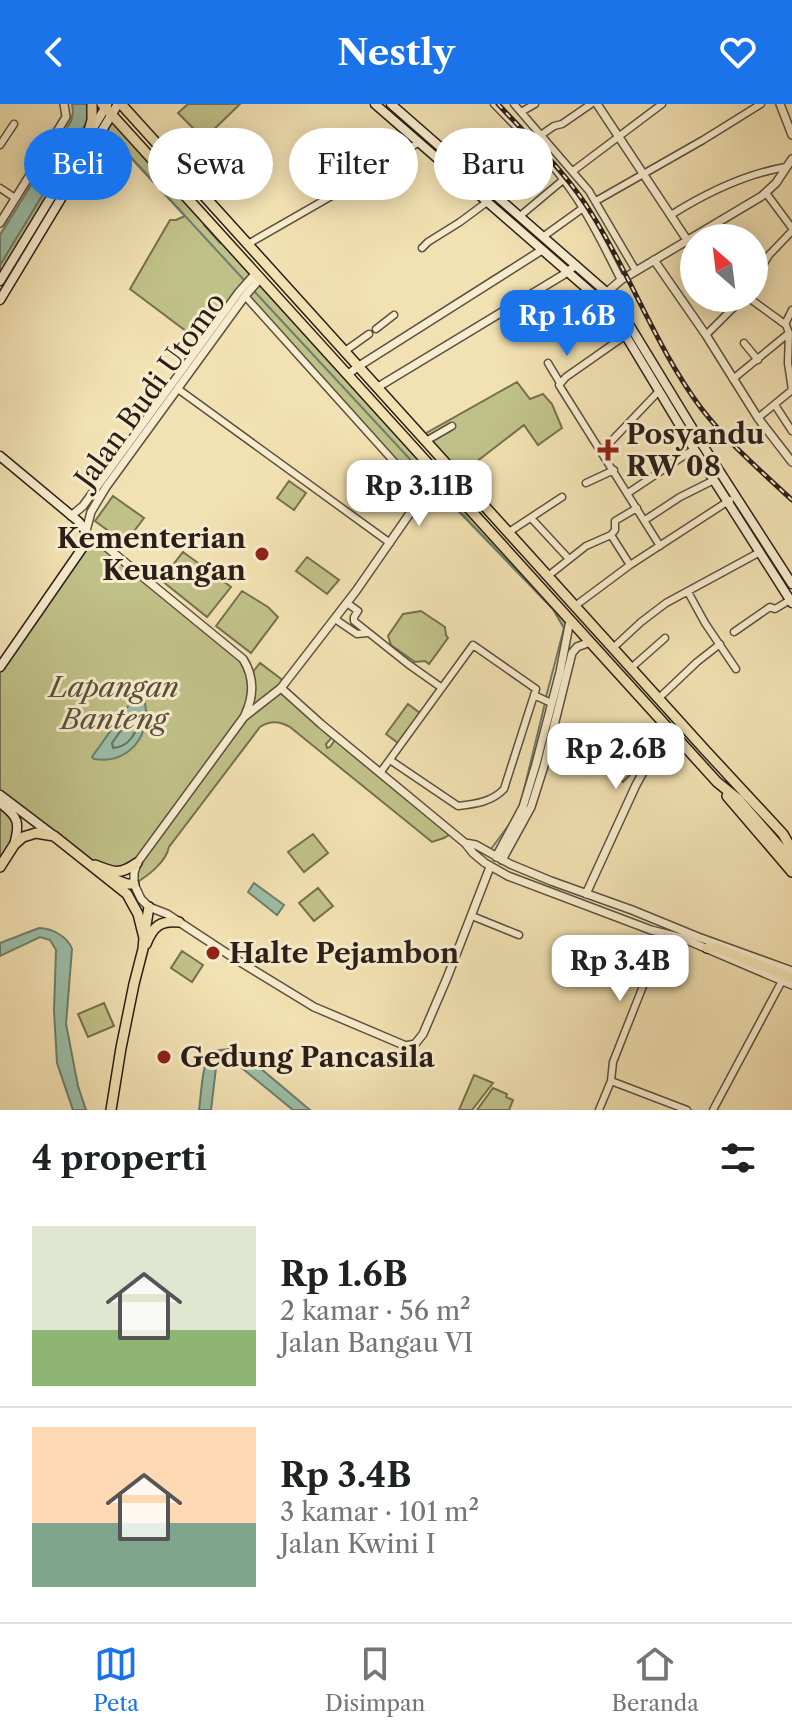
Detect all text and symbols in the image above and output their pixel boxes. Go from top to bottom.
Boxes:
icon: back [32,30,76,74]
text: Nestly [337,30,455,74]
icon: heart [716,30,760,74]
chip: Beli [24,128,132,200]
chip: Sewa [148,128,273,200]
chip: Filter [289,128,418,200]
chip: Baru [434,128,553,200]
north arrow [680,224,768,312]
map controls [680,224,768,312]
street label: Jalan Budi Utomo [65,286,232,498]
pin: Rp 1.6B [493,290,641,358]
text: Rp 1.6B [518,300,616,332]
place label: Posyandu RW 08 [626,417,765,483]
marker: Posyandu RW 08 [597,439,619,461]
pin: Rp 3.11B [336,460,502,528]
text: Rp 3.11B [365,470,473,502]
place label: Kementerian Keuangan [57,521,246,587]
marker: Kementerian Keuangan [253,545,271,563]
park label: Lapangan Banteng [47,670,179,736]
pin: Rp 2.6B [542,723,690,791]
text: Rp 2.6B [565,733,667,765]
pin: Rp 3.4B [546,935,694,1003]
place label: Halte Pejambon [229,936,459,970]
marker: Halte Pejambon [204,944,222,962]
text: Rp 3.4B [570,945,670,977]
place label: Gedung Pancasila [180,1040,436,1074]
marker: Gedung Pancasila [155,1048,173,1066]
icon: filters [716,1136,760,1180]
text: 4 properti [32,1137,207,1179]
text: Rp 1.6B [280,1253,408,1295]
icon: home [96,1258,192,1354]
text: 2 kamar · 56 m² [280,1295,471,1327]
text: Jalan Bangau VI [280,1327,473,1359]
text: Rp 3.4B [280,1454,412,1496]
icon: home [96,1459,192,1555]
text: 3 kamar · 101 m² [280,1496,479,1528]
text: Jalan Kwini I [280,1528,435,1560]
tab: Peta [93,1642,139,1717]
tab: Disimpan [325,1642,425,1717]
tab: Beranda [612,1642,699,1717]

